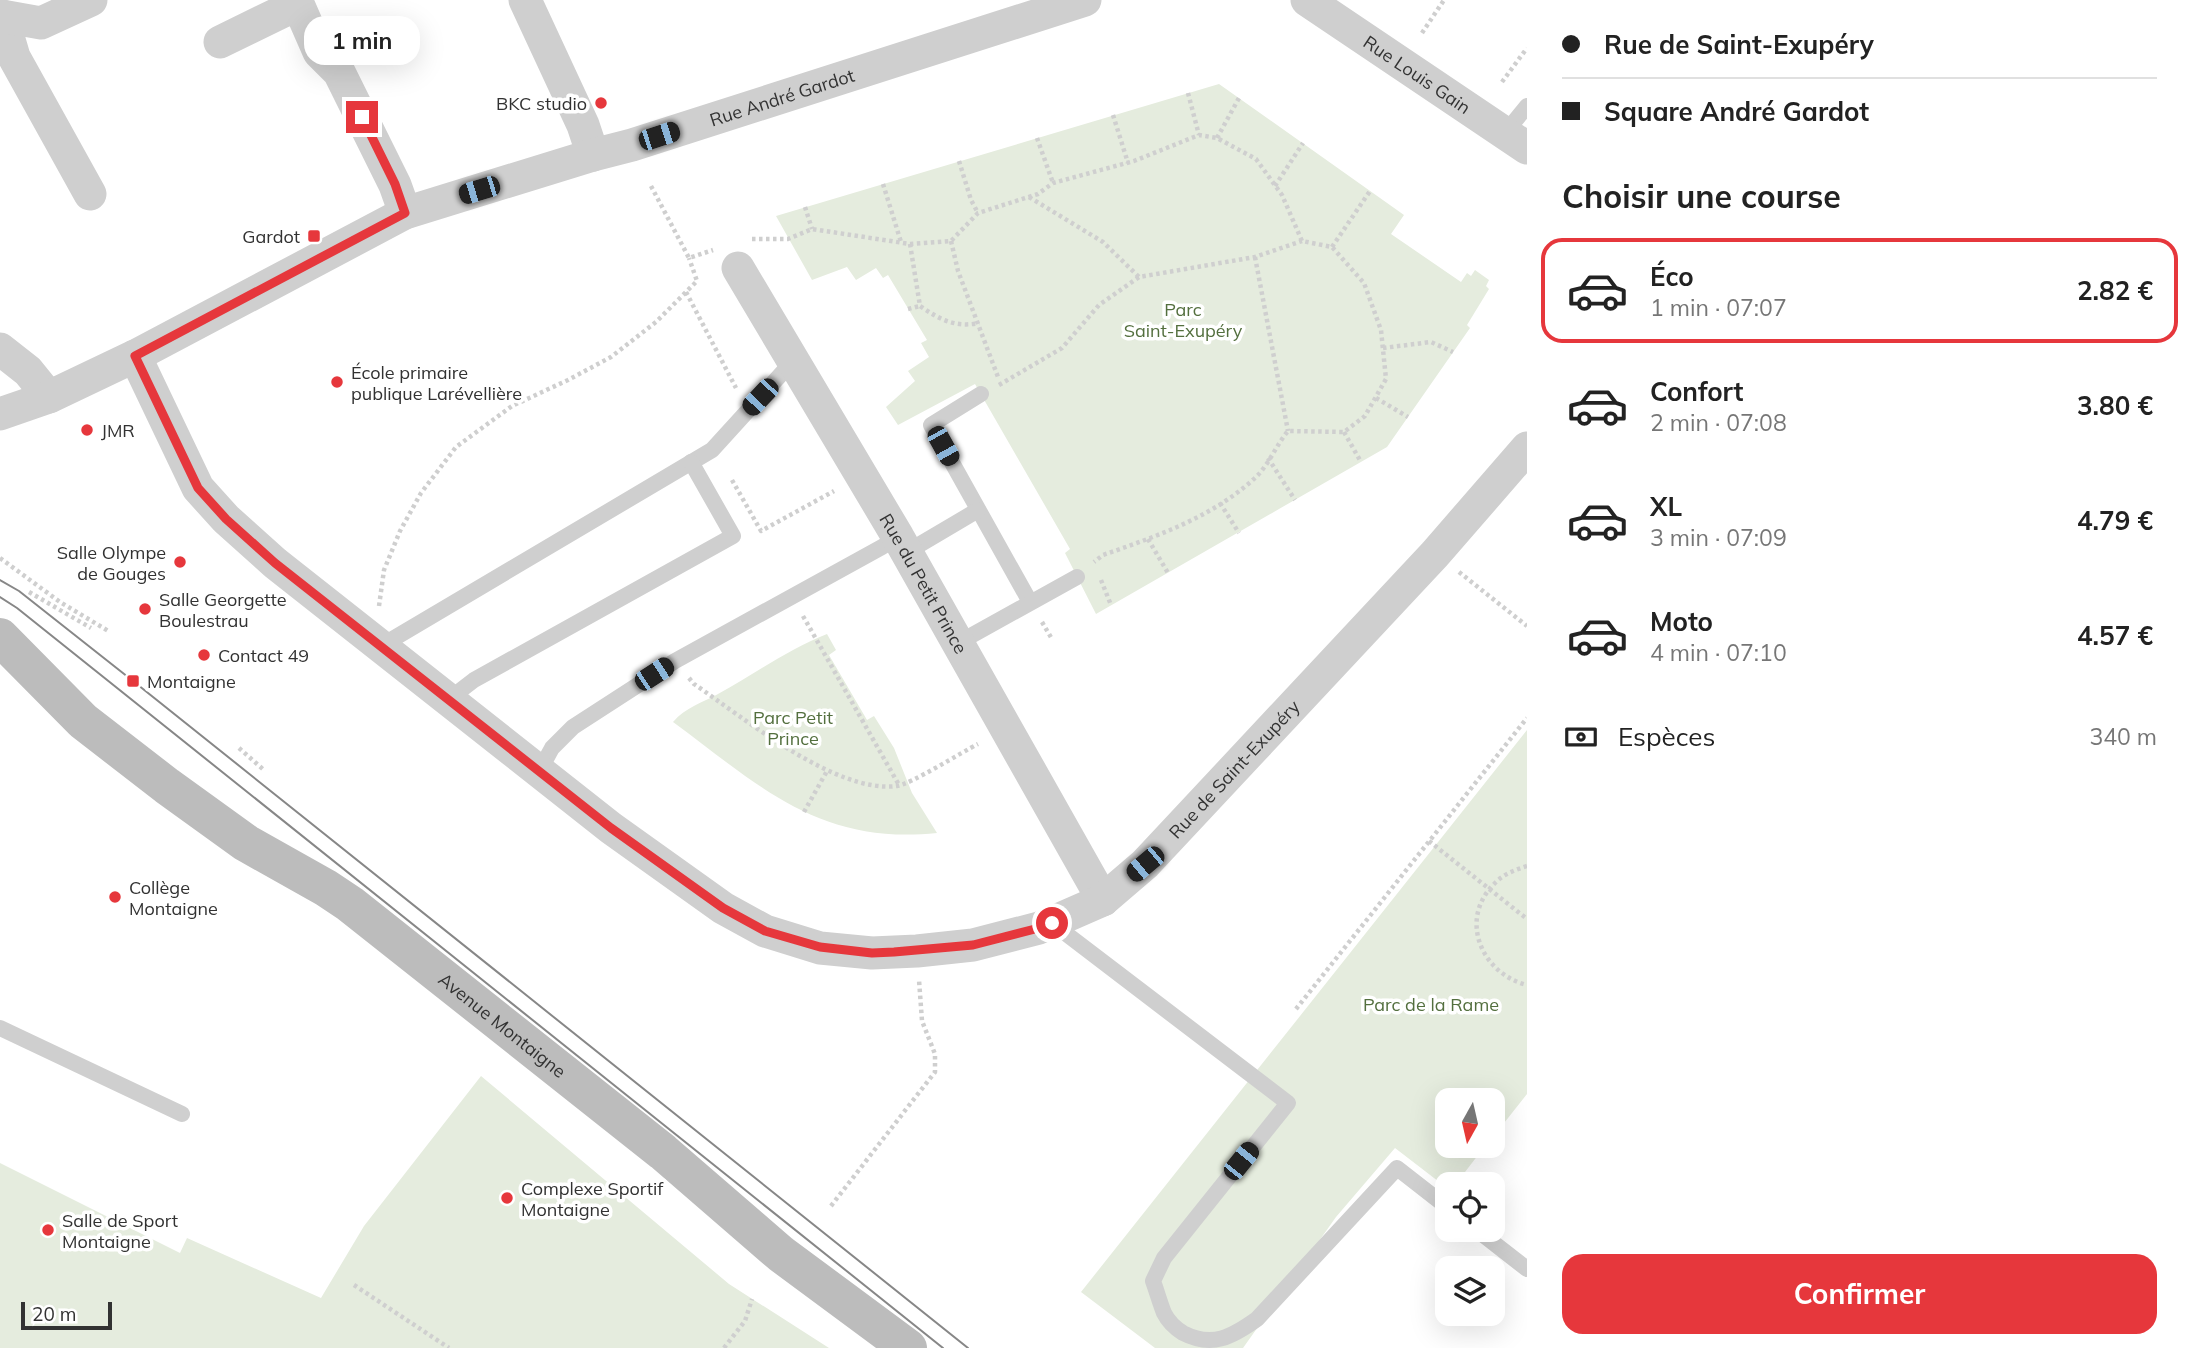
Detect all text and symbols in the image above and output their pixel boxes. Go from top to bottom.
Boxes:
callout: 1 min [304,16,420,64]
text: 1 min [332,26,392,55]
text: Rue de Saint-Exupéry [1604,28,1874,61]
street label: Rue Louis Gain [1359,30,1475,119]
street label: Rue André Gardot [707,63,857,131]
place label: BKC studio [496,92,587,115]
marker: BKC studio [593,95,609,111]
text: Square André Gardot [1604,95,1869,128]
route end [346,101,378,133]
car [636,120,683,152]
car [456,174,503,206]
text: Choisir une course [1562,176,1841,216]
place label: Gardot [242,225,300,248]
marker: Gardot [306,228,322,244]
icon: car [1566,259,1629,322]
text: Éco [1650,260,1694,293]
text: 2.82 € [2077,274,2153,307]
text: 1 min · 07:07 [1650,293,1787,322]
park label: Parc Saint-Exupéry [1124,298,1243,342]
place label: École primaire publique Larévellière [351,361,522,405]
marker: École primaire publique Larévellière [329,374,345,390]
car [738,374,783,420]
icon: car [1566,374,1629,437]
text: Confort [1650,375,1743,408]
text: 3.80 € [2077,389,2153,422]
text: 2 min · 07:08 [1650,408,1787,437]
place label: JMR [101,419,135,442]
marker: JMR [79,422,95,438]
car [924,423,963,469]
icon: car [1566,489,1629,552]
text: XL [1650,490,1682,523]
text: 4.79 € [2077,504,2153,537]
street label: Rue du Petit Prince [875,509,973,657]
text: 3 min · 07:09 [1650,523,1787,552]
place label: Salle Olympe de Gouges [57,541,166,585]
marker: Salle Olympe de Gouges [172,554,188,570]
place label: Salle Georgette Boulestrau [159,588,286,632]
marker: Salle Georgette Boulestrau [137,601,153,617]
icon: car [1566,604,1629,667]
text: Moto [1650,605,1713,638]
text: 4.57 € [2077,619,2153,652]
text: 4 min · 07:10 [1650,638,1787,667]
place label: Contact 49 [218,644,309,667]
marker: Contact 49 [196,647,212,663]
car [631,654,678,694]
place label: Montaigne [147,670,236,693]
marker: Montaigne [125,673,141,689]
street label: Rue de Saint-Exupéry [1164,695,1305,843]
park label: Parc Petit Prince [753,706,833,750]
icon: cash [1562,718,1600,756]
text: Espèces [1618,720,1715,753]
text: 340 m [2089,722,2157,751]
car [1123,842,1168,886]
place label: Collège Montaigne [129,876,218,920]
marker: Collège Montaigne [107,889,123,905]
route start [1036,907,1068,939]
street label: Avenue Montaigne [434,967,571,1082]
park label: Parc de la Rame [1363,993,1499,1016]
north arrow [1435,1088,1505,1158]
map controls [1435,1088,1505,1326]
car [1220,1138,1263,1184]
button: locate [1435,1172,1505,1242]
place label: Complexe Sportif Montaigne [521,1177,664,1221]
marker: Complexe Sportif Montaigne [499,1190,515,1206]
place label: Salle de Sport Montaigne [62,1209,178,1253]
marker: Salle de Sport Montaigne [40,1222,56,1238]
button: Confirmer [1562,1254,2157,1334]
button: layers [1435,1256,1505,1326]
scale bar [21,1299,112,1331]
text: 20 m [32,1302,76,1326]

